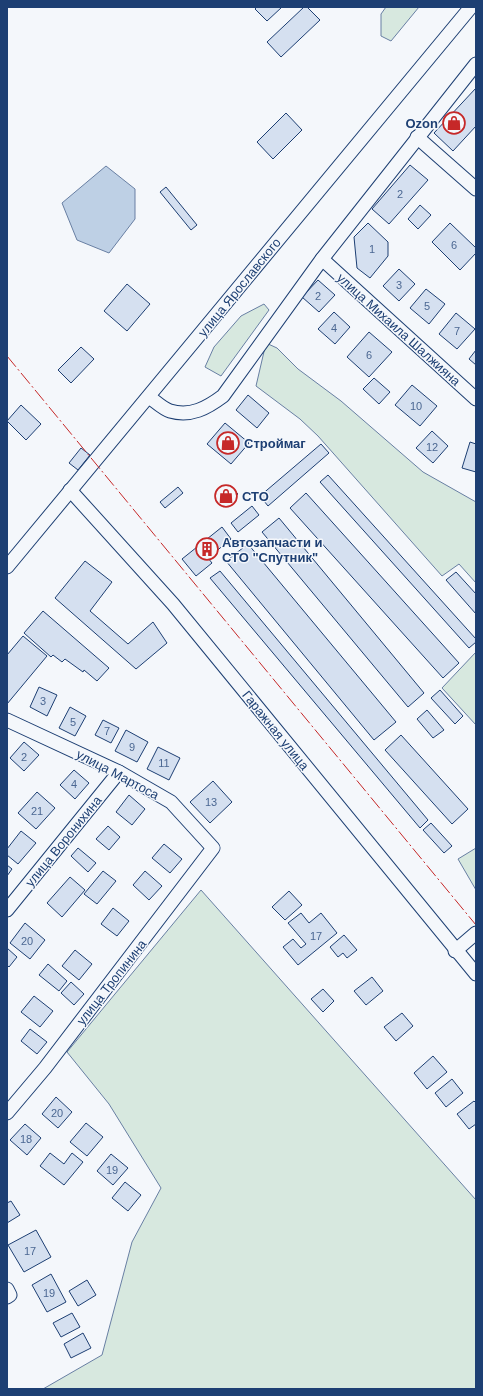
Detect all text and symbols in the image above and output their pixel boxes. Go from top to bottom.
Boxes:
shop icon: Ozon [441,110,467,136]
place label: Ozon [406,116,438,131]
house number: 2 [397,188,403,200]
street label: улица Ярославского [195,235,284,340]
house number: 6 [451,239,457,251]
house number: 1 [369,243,375,255]
street label: улица Михаила Шалжияна [334,270,464,389]
house number: 3 [396,279,402,291]
house number: 2 [315,290,321,302]
house number: 5 [424,300,430,312]
house number: 4 [331,322,337,334]
house number: 7 [454,325,460,337]
house number: 6 [366,349,372,361]
house number: 10 [410,400,422,412]
shop icon: Строймаг [215,430,241,456]
place label: Строймаг [244,436,306,451]
house number: 12 [426,441,438,453]
shop icon: СТО [213,483,239,509]
place label: СТО [242,489,269,504]
place label: Автозапчасти и СТО "Спутник" [222,535,323,565]
building icon: Автозапчасти и СТО "Спутник" [194,536,220,562]
street label: Гаражная улица [239,688,313,774]
house number: 3 [40,695,46,707]
house number: 5 [70,716,76,728]
house number: 7 [104,725,110,737]
house number: 9 [129,741,135,753]
street label: улица Мартоса [74,746,162,803]
house number: 2 [21,751,27,763]
house number: 11 [158,757,170,769]
house number: 4 [71,778,77,790]
street label: улица Воронихина [22,792,105,890]
house number: 13 [205,796,217,808]
house number: 21 [31,805,43,817]
house number: 17 [310,930,322,942]
house number: 20 [21,935,33,947]
street label: улица Тропинина [73,936,150,1028]
house number: 20 [51,1107,63,1119]
house number: 18 [20,1133,32,1145]
house number: 19 [106,1164,118,1176]
house number: 17 [24,1245,36,1257]
house number: 19 [43,1287,55,1299]

